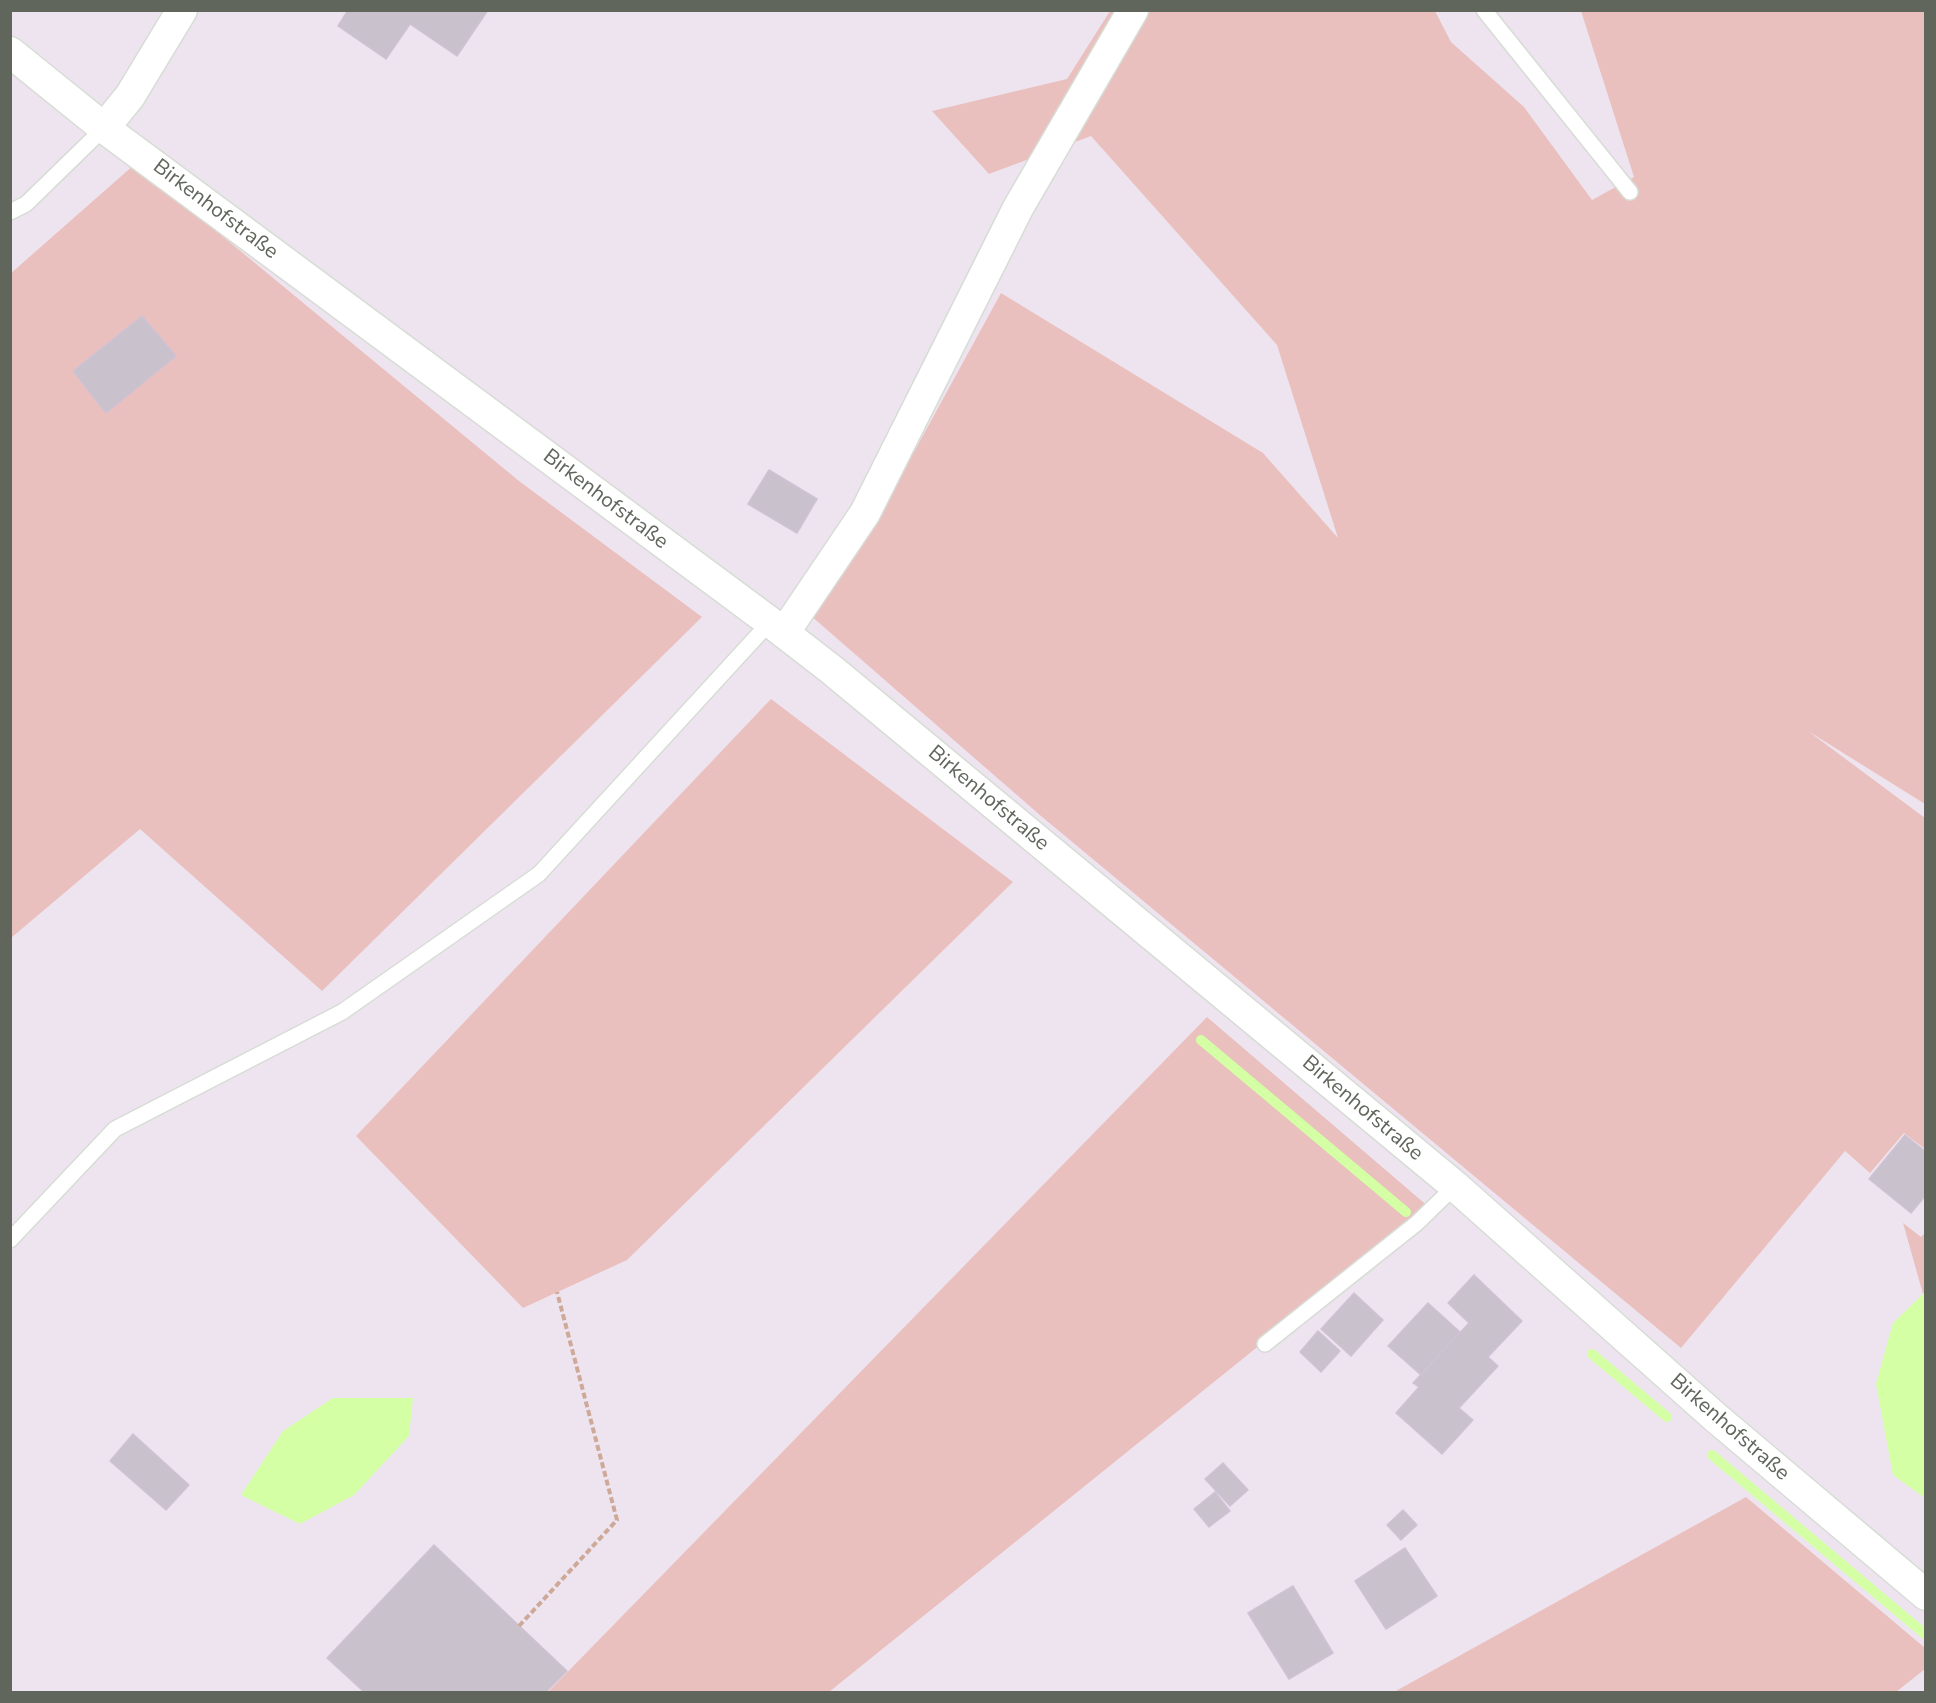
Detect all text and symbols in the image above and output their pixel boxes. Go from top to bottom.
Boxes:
street label: Birkenhofstraße [147,155,283,265]
street label: Birkenhofstraße [537,445,673,555]
street label: Birkenhofstraße [922,741,1054,857]
street label: Birkenhofstraße [1296,1051,1428,1167]
street label: Birkenhofstraße [1664,1369,1794,1487]

